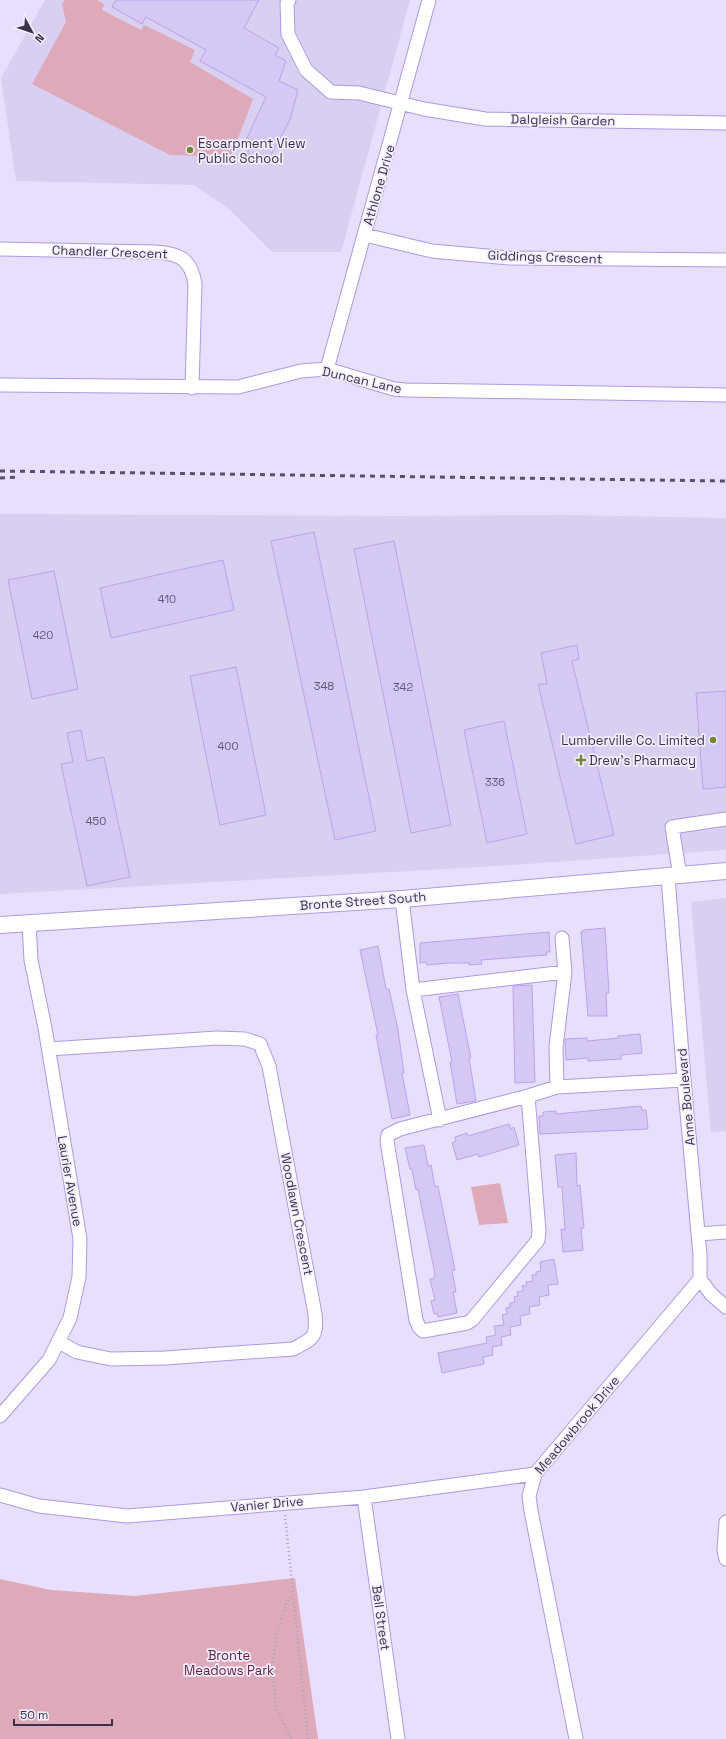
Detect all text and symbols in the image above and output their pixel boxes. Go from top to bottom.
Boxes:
north arrow [12,12,52,52]
text: N [32,31,47,46]
street label: Dalgleish Garden [511,111,615,129]
place label: Escarpment View Public School [198,135,306,167]
street label: Athlone Drive [359,143,399,227]
marker: Escarpment View Public School [185,145,195,155]
street label: Chandler Crescent [52,241,168,263]
street label: Giddings Crescent [487,246,603,268]
street label: Duncan Lane [320,363,404,397]
house number: 410 [158,592,176,606]
house number: 420 [33,628,53,642]
house number: 348 [314,679,334,693]
house number: 342 [393,680,413,694]
place label: Lumberville Co. Limited [561,732,705,749]
marker: Lumberville Co. Limited [708,735,718,745]
house number: 400 [218,739,238,753]
place label: Drew's Pharmacy [589,752,696,769]
marker: Drew's Pharmacy [576,755,586,765]
house number: 336 [485,775,505,789]
house number: 450 [86,814,106,828]
street label: Bronte Street South [299,888,427,914]
street label: Anne Boulevard [673,1048,699,1146]
street label: Laurier Avenue [54,1134,86,1228]
street label: Woodlawn Crescent [277,1151,317,1277]
street label: Meadowbrook Drive [531,1372,623,1478]
street label: Vanier Drive [230,1492,304,1516]
street label: Bell Street [368,1584,394,1652]
park label: Bronte Meadows Park [184,1647,274,1679]
scale bar [14,1701,112,1727]
text: 50 m [20,1707,48,1723]

